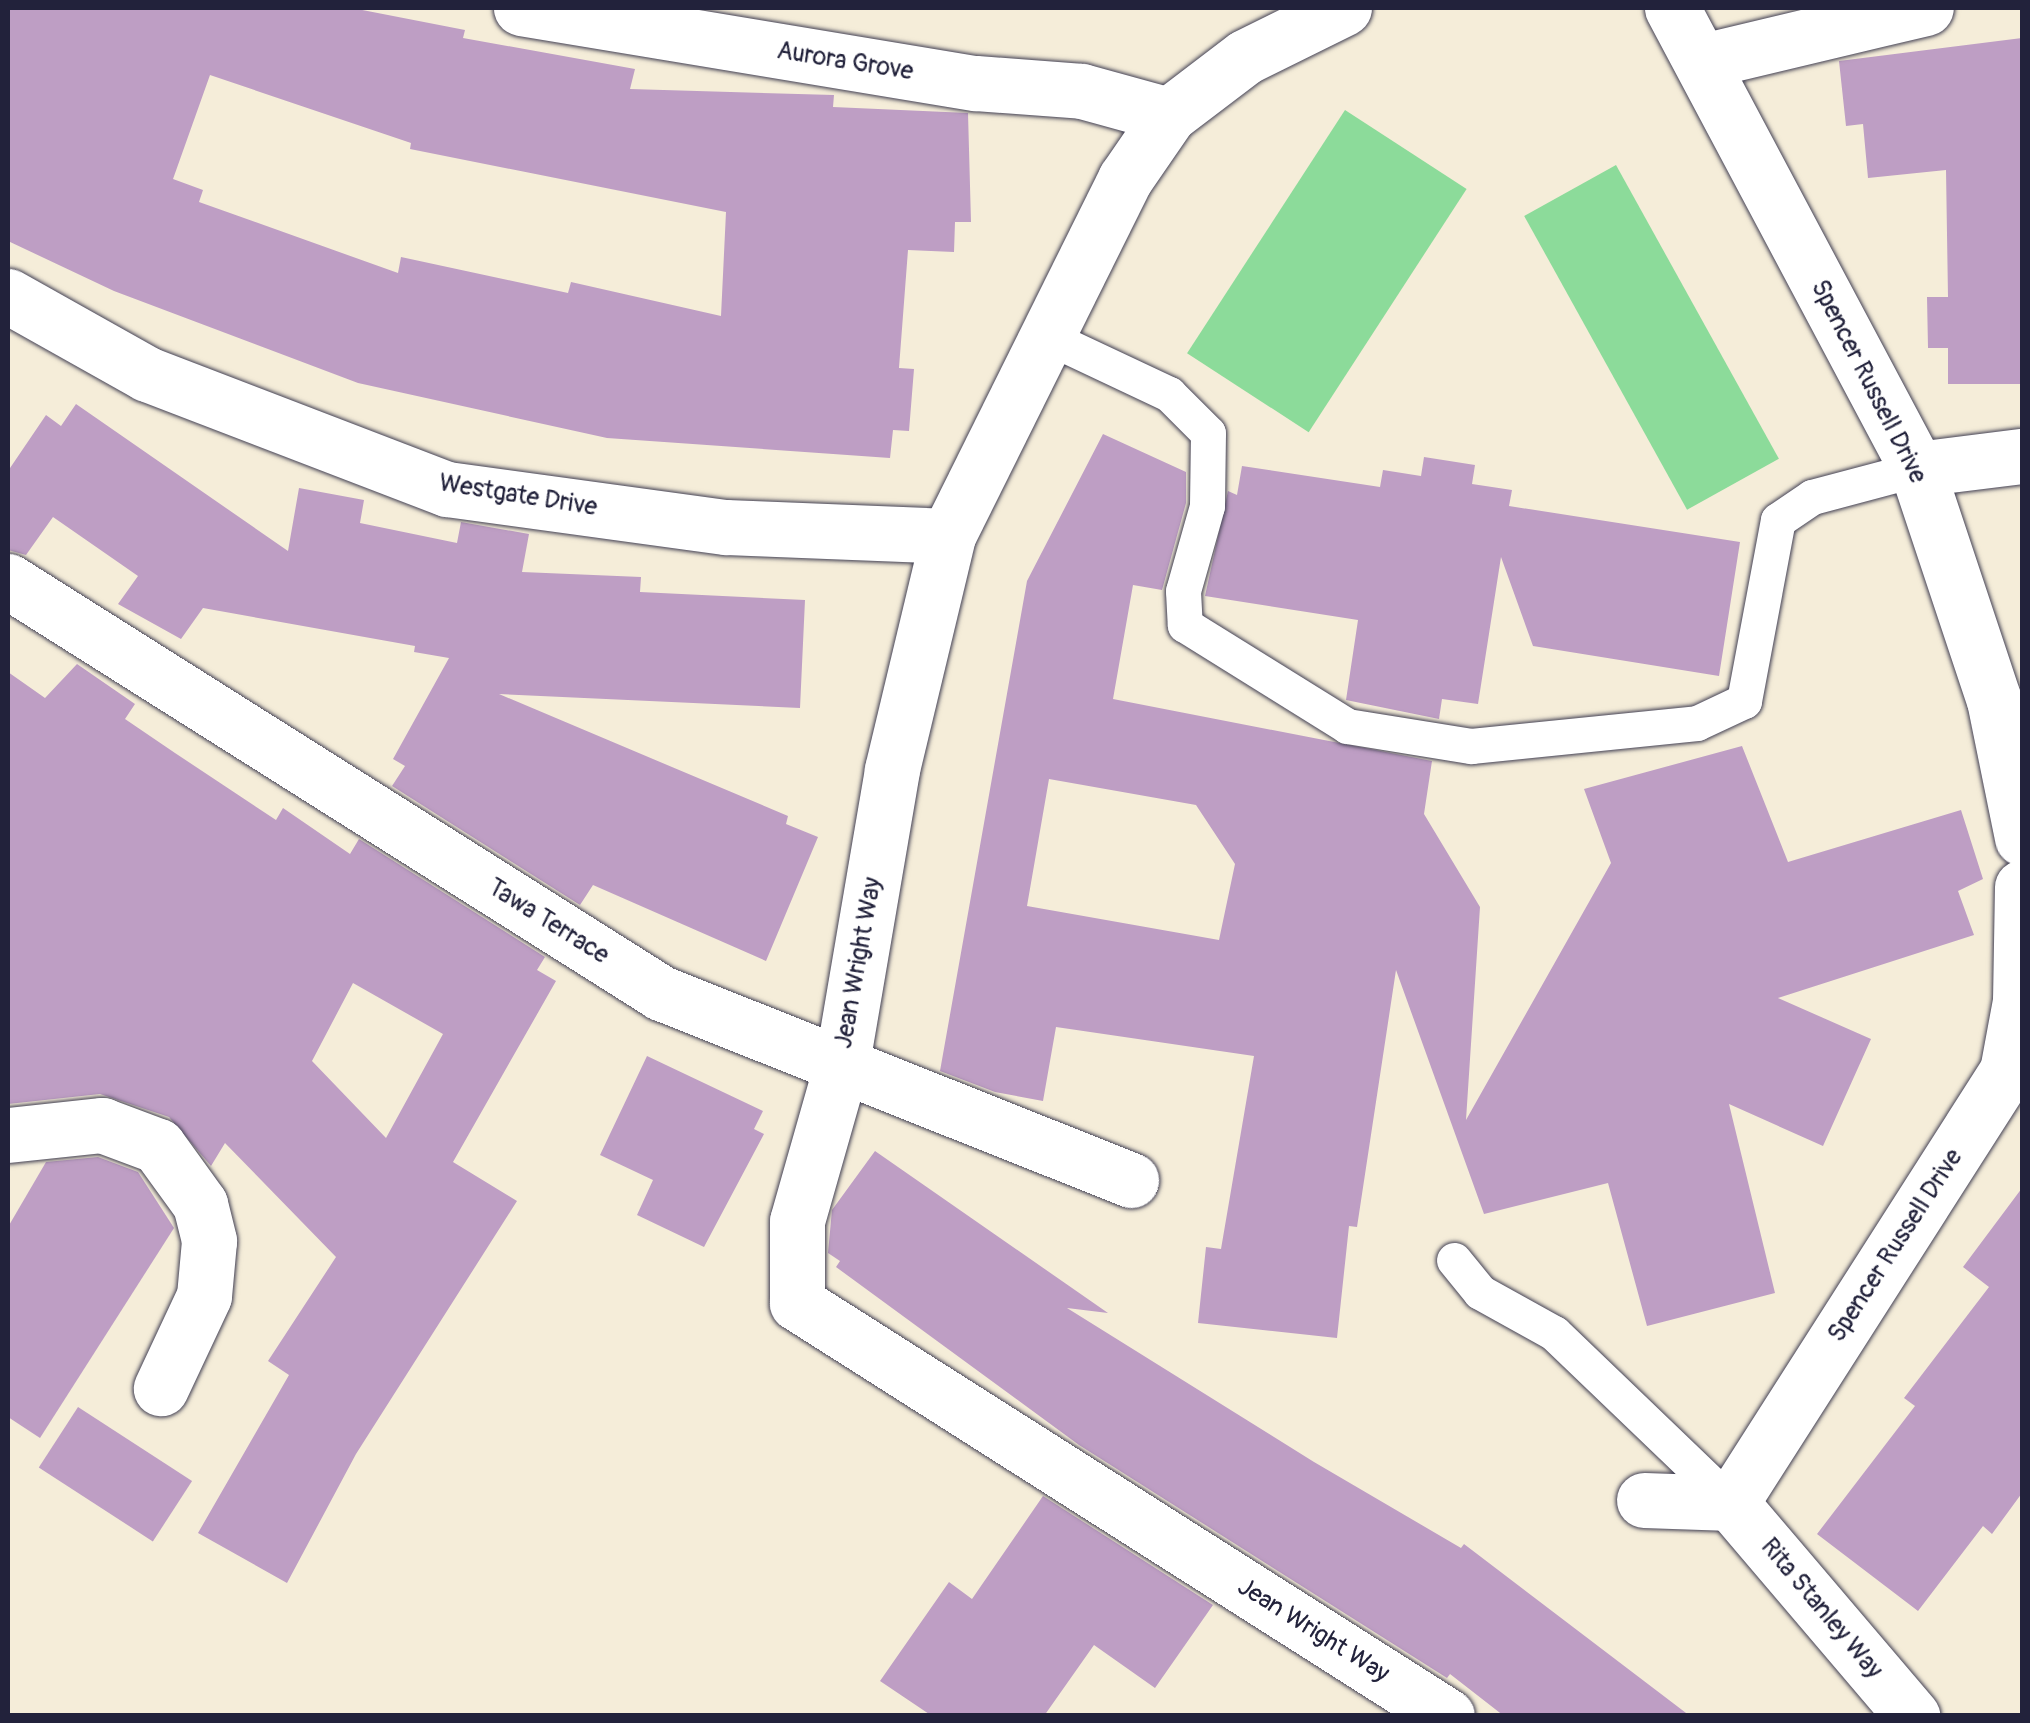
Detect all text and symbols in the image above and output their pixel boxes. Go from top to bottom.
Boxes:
street label: Aurora Grove [775,36,915,88]
street label: Spencer Russell Drive [1804,275,1932,489]
street label: Westgate Drive [437,469,599,523]
street label: Tawa Terrace [482,873,614,971]
street label: Jean Wright Way [829,875,889,1051]
street label: Spencer Russell Drive [1822,1144,1970,1348]
street label: Rita Stanley Way [1754,1533,1888,1685]
street label: Jean Wright Way [1232,1572,1394,1690]

